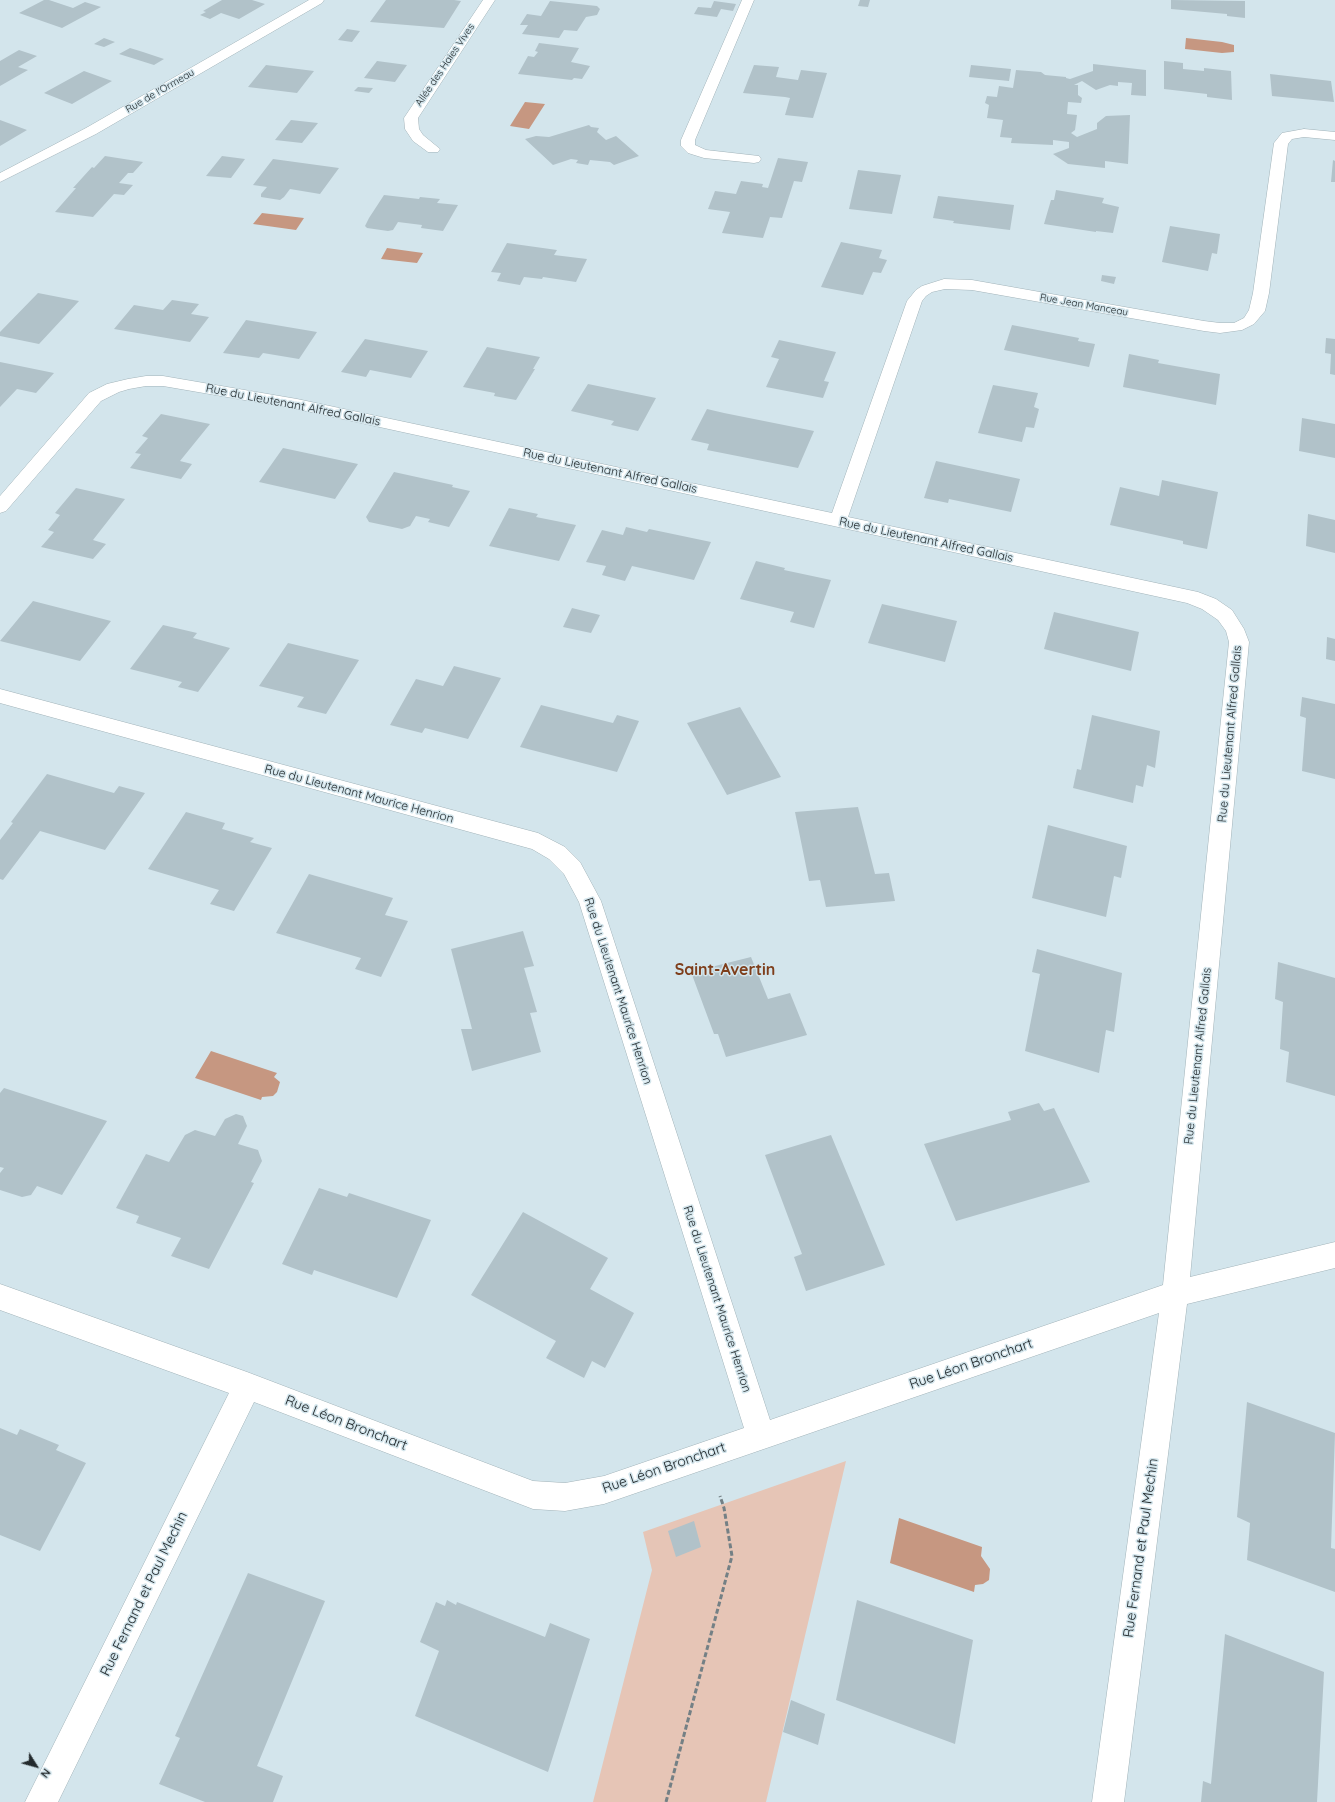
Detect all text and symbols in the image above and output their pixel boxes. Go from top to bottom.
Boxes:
street label: Allée des Haies Vives [413,21,477,109]
street label: Rue de l'Ormeau [124,66,196,116]
street label: Rue Jean Manceau [1039,291,1129,319]
street label: Rue du Lieutenant Alfred Gallais [205,381,381,429]
street label: Rue du Lieutenant Alfred Gallais [522,446,698,496]
street label: Rue du Lieutenant Alfred Gallais [838,515,1014,565]
street label: Rue du Lieutenant Alfred Gallais [1215,645,1245,823]
street label: Rue du Lieutenant Maurice Henrion [263,762,455,826]
street label: Rue du Lieutenant Maurice Henrion [581,896,655,1086]
district label: Saint-Avertin [675,960,775,980]
street label: Rue du Lieutenant Alfred Gallais [1182,967,1214,1145]
street label: Rue du Lieutenant Maurice Henrion [680,1204,754,1394]
street label: Rue Léon Bronchart [907,1335,1035,1393]
street label: Rue Léon Bronchart [283,1392,409,1454]
street label: Rue Léon Bronchart [600,1439,728,1497]
street label: Rue Fernand et Paul Mechin [1120,1457,1162,1639]
street label: Rue Fernand et Paul Mechin [97,1509,191,1679]
north arrow [16,1746,56,1786]
text: N [38,1766,54,1781]

